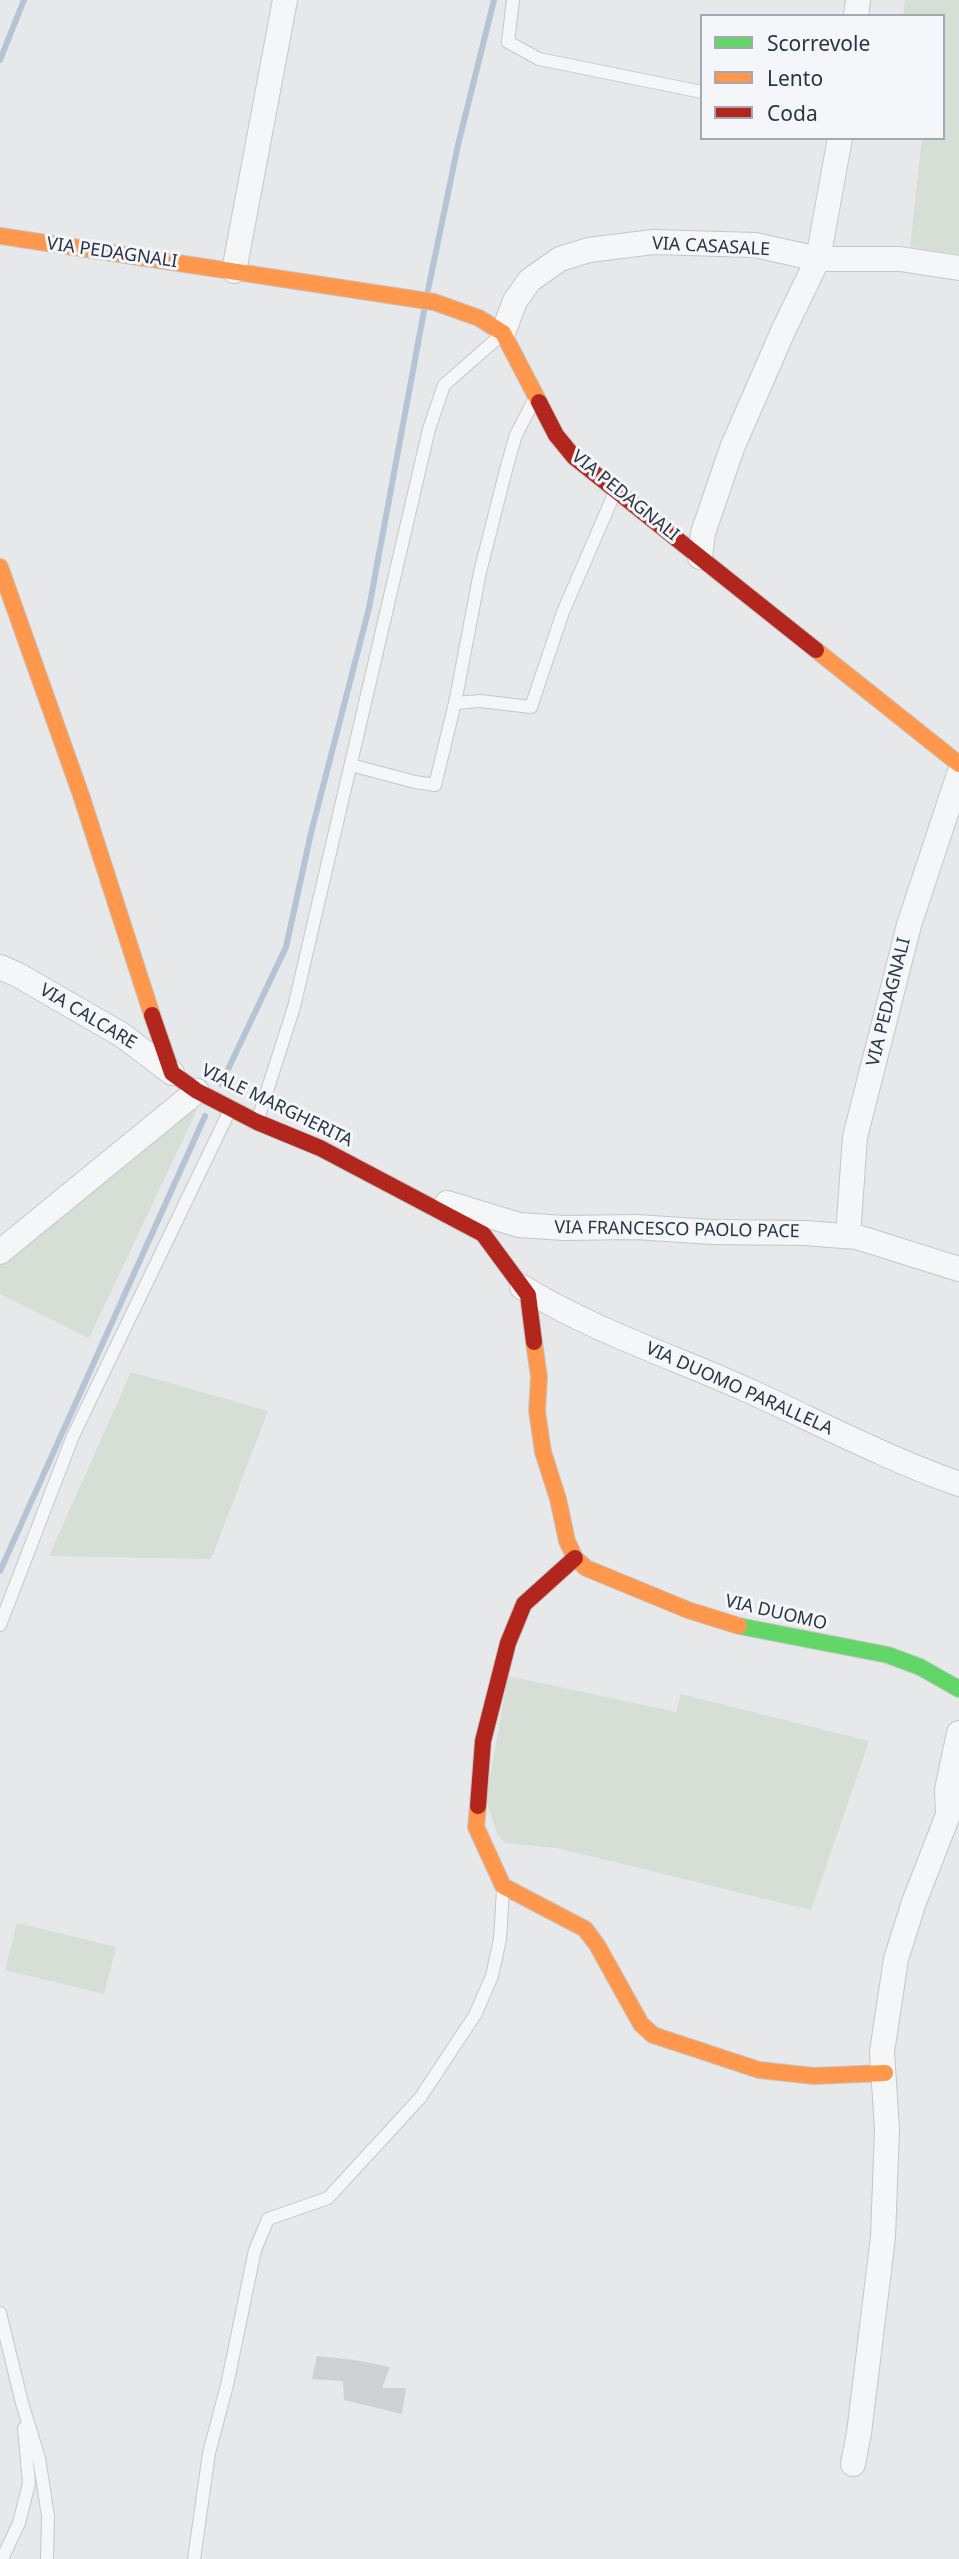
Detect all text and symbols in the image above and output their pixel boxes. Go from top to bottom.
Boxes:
legend [700,14,945,140]
text: Scorrevole [767,29,870,57]
text: Lento [767,64,823,92]
text: Coda [767,99,818,127]
street label: VIA PEDAGNALI [45,233,179,273]
street label: VIA CASASALE [651,233,771,261]
street label: VIA PEDAGNALI [567,446,683,546]
street label: VIA PEDAGNALI [863,935,915,1069]
street label: VIA CALCARE [36,980,140,1054]
street label: VIALE MARGHERITA [198,1060,356,1152]
street label: VIA FRANCESCO PAOLO PACE [554,1217,800,1243]
street label: VIA DUOMO PARALLELA [642,1338,836,1440]
street label: VIA DUOMO [723,1591,829,1635]

